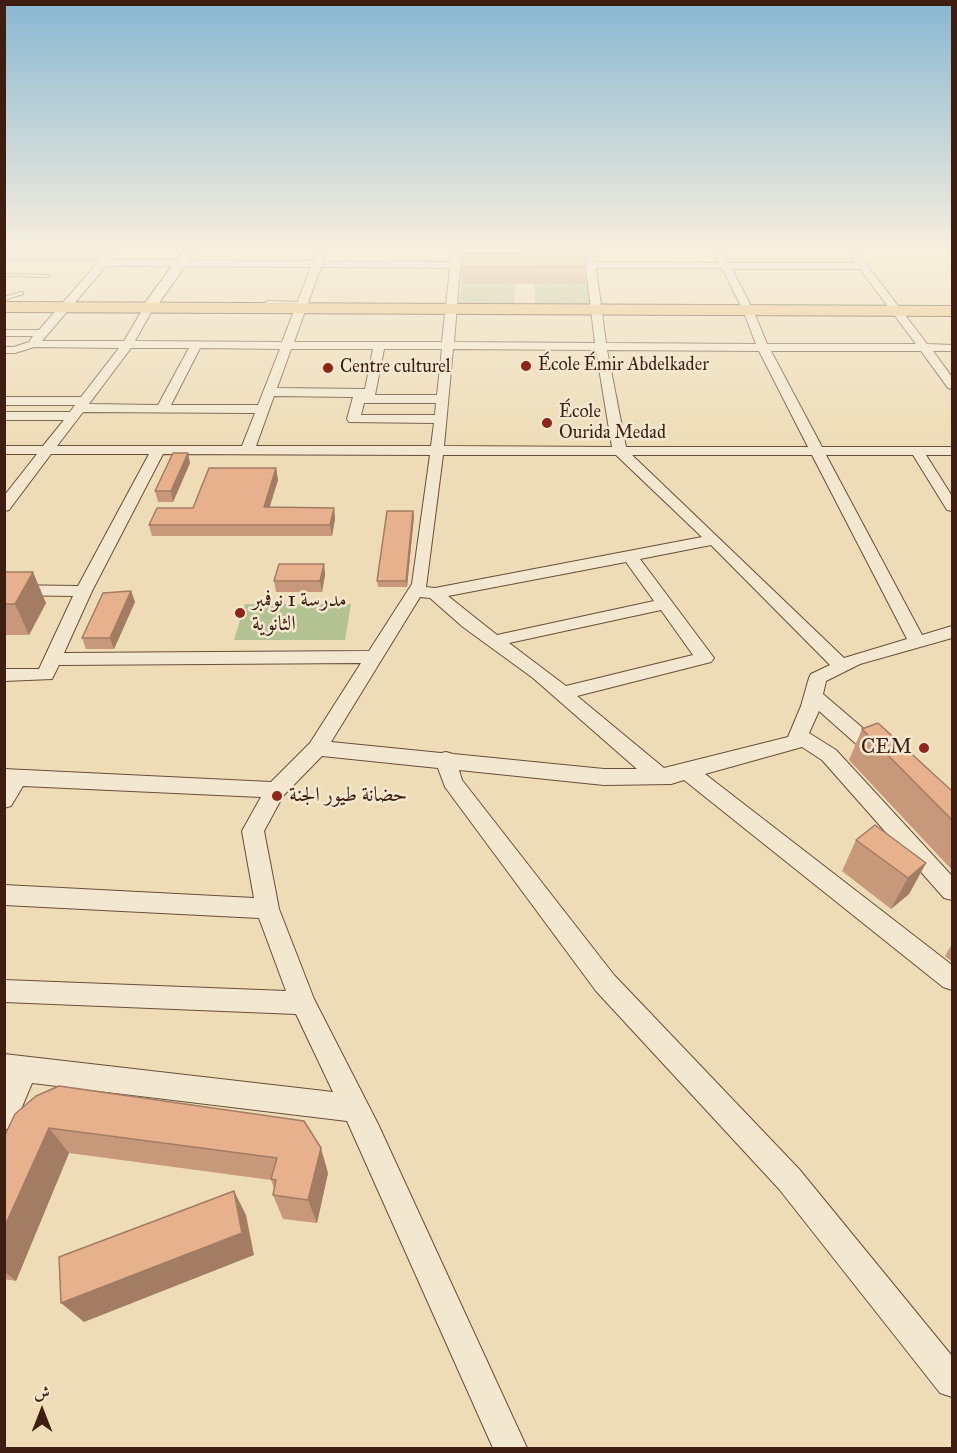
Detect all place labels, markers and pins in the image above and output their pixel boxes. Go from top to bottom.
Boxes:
place label: École Émir Abdelkader [538,355,709,377]
place label: Centre culturel [340,357,451,379]
marker: École Émir Abdelkader [519,359,533,373]
marker: Centre culturel [321,361,335,375]
place label: École Ourida Medad [559,402,666,444]
marker: École Ourida Medad [540,416,554,430]
place label: مدرسة 1 نوفمبر الثانوية [252,588,347,638]
marker: مدرسة 1 نوفمبر الثانوية [233,606,247,620]
place label: CEM [861,735,912,761]
marker: CEM [917,741,931,755]
place label: حضانة طيور الجنة [289,783,407,809]
marker: حضانة طيور الجنة [270,789,284,803]

